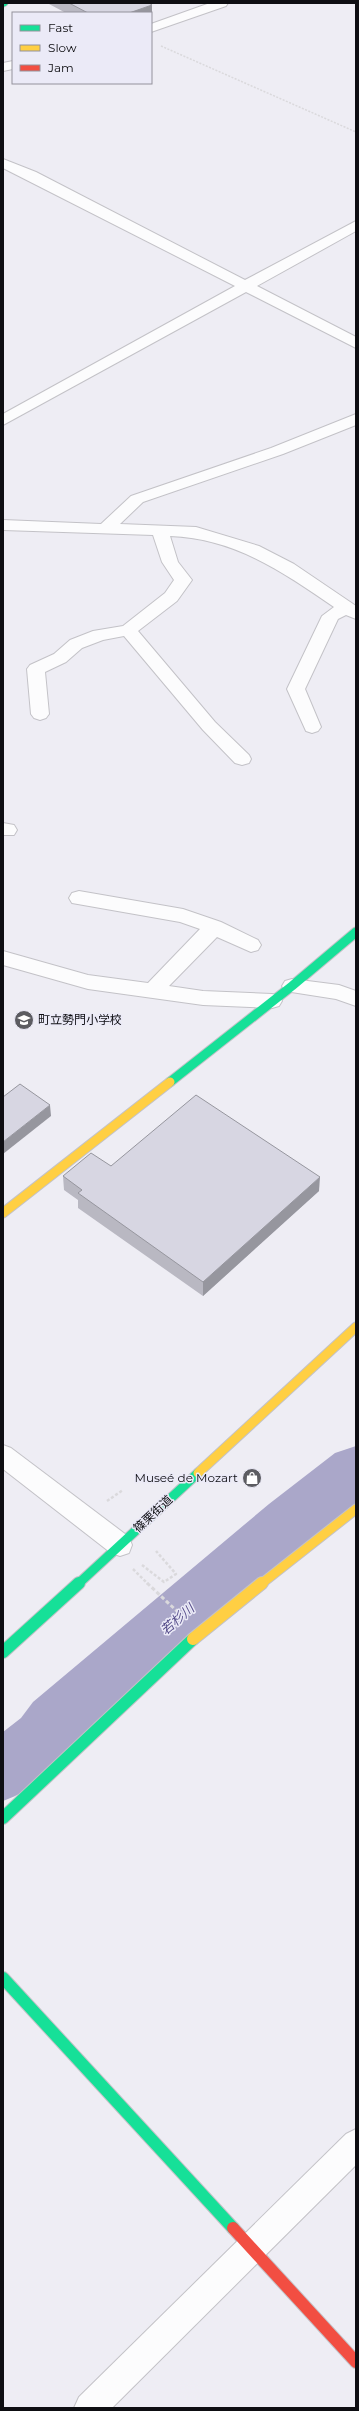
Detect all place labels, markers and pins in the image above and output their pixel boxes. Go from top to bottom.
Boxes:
school or university icon: 町立勢門小学校 [13,1009,35,1031]
place label: 町立勢門小学校 [38,1012,122,1027]
shop icon: Museé de Mozart [241,1467,263,1489]
place label: Museé de Mozart [134,1470,238,1485]

